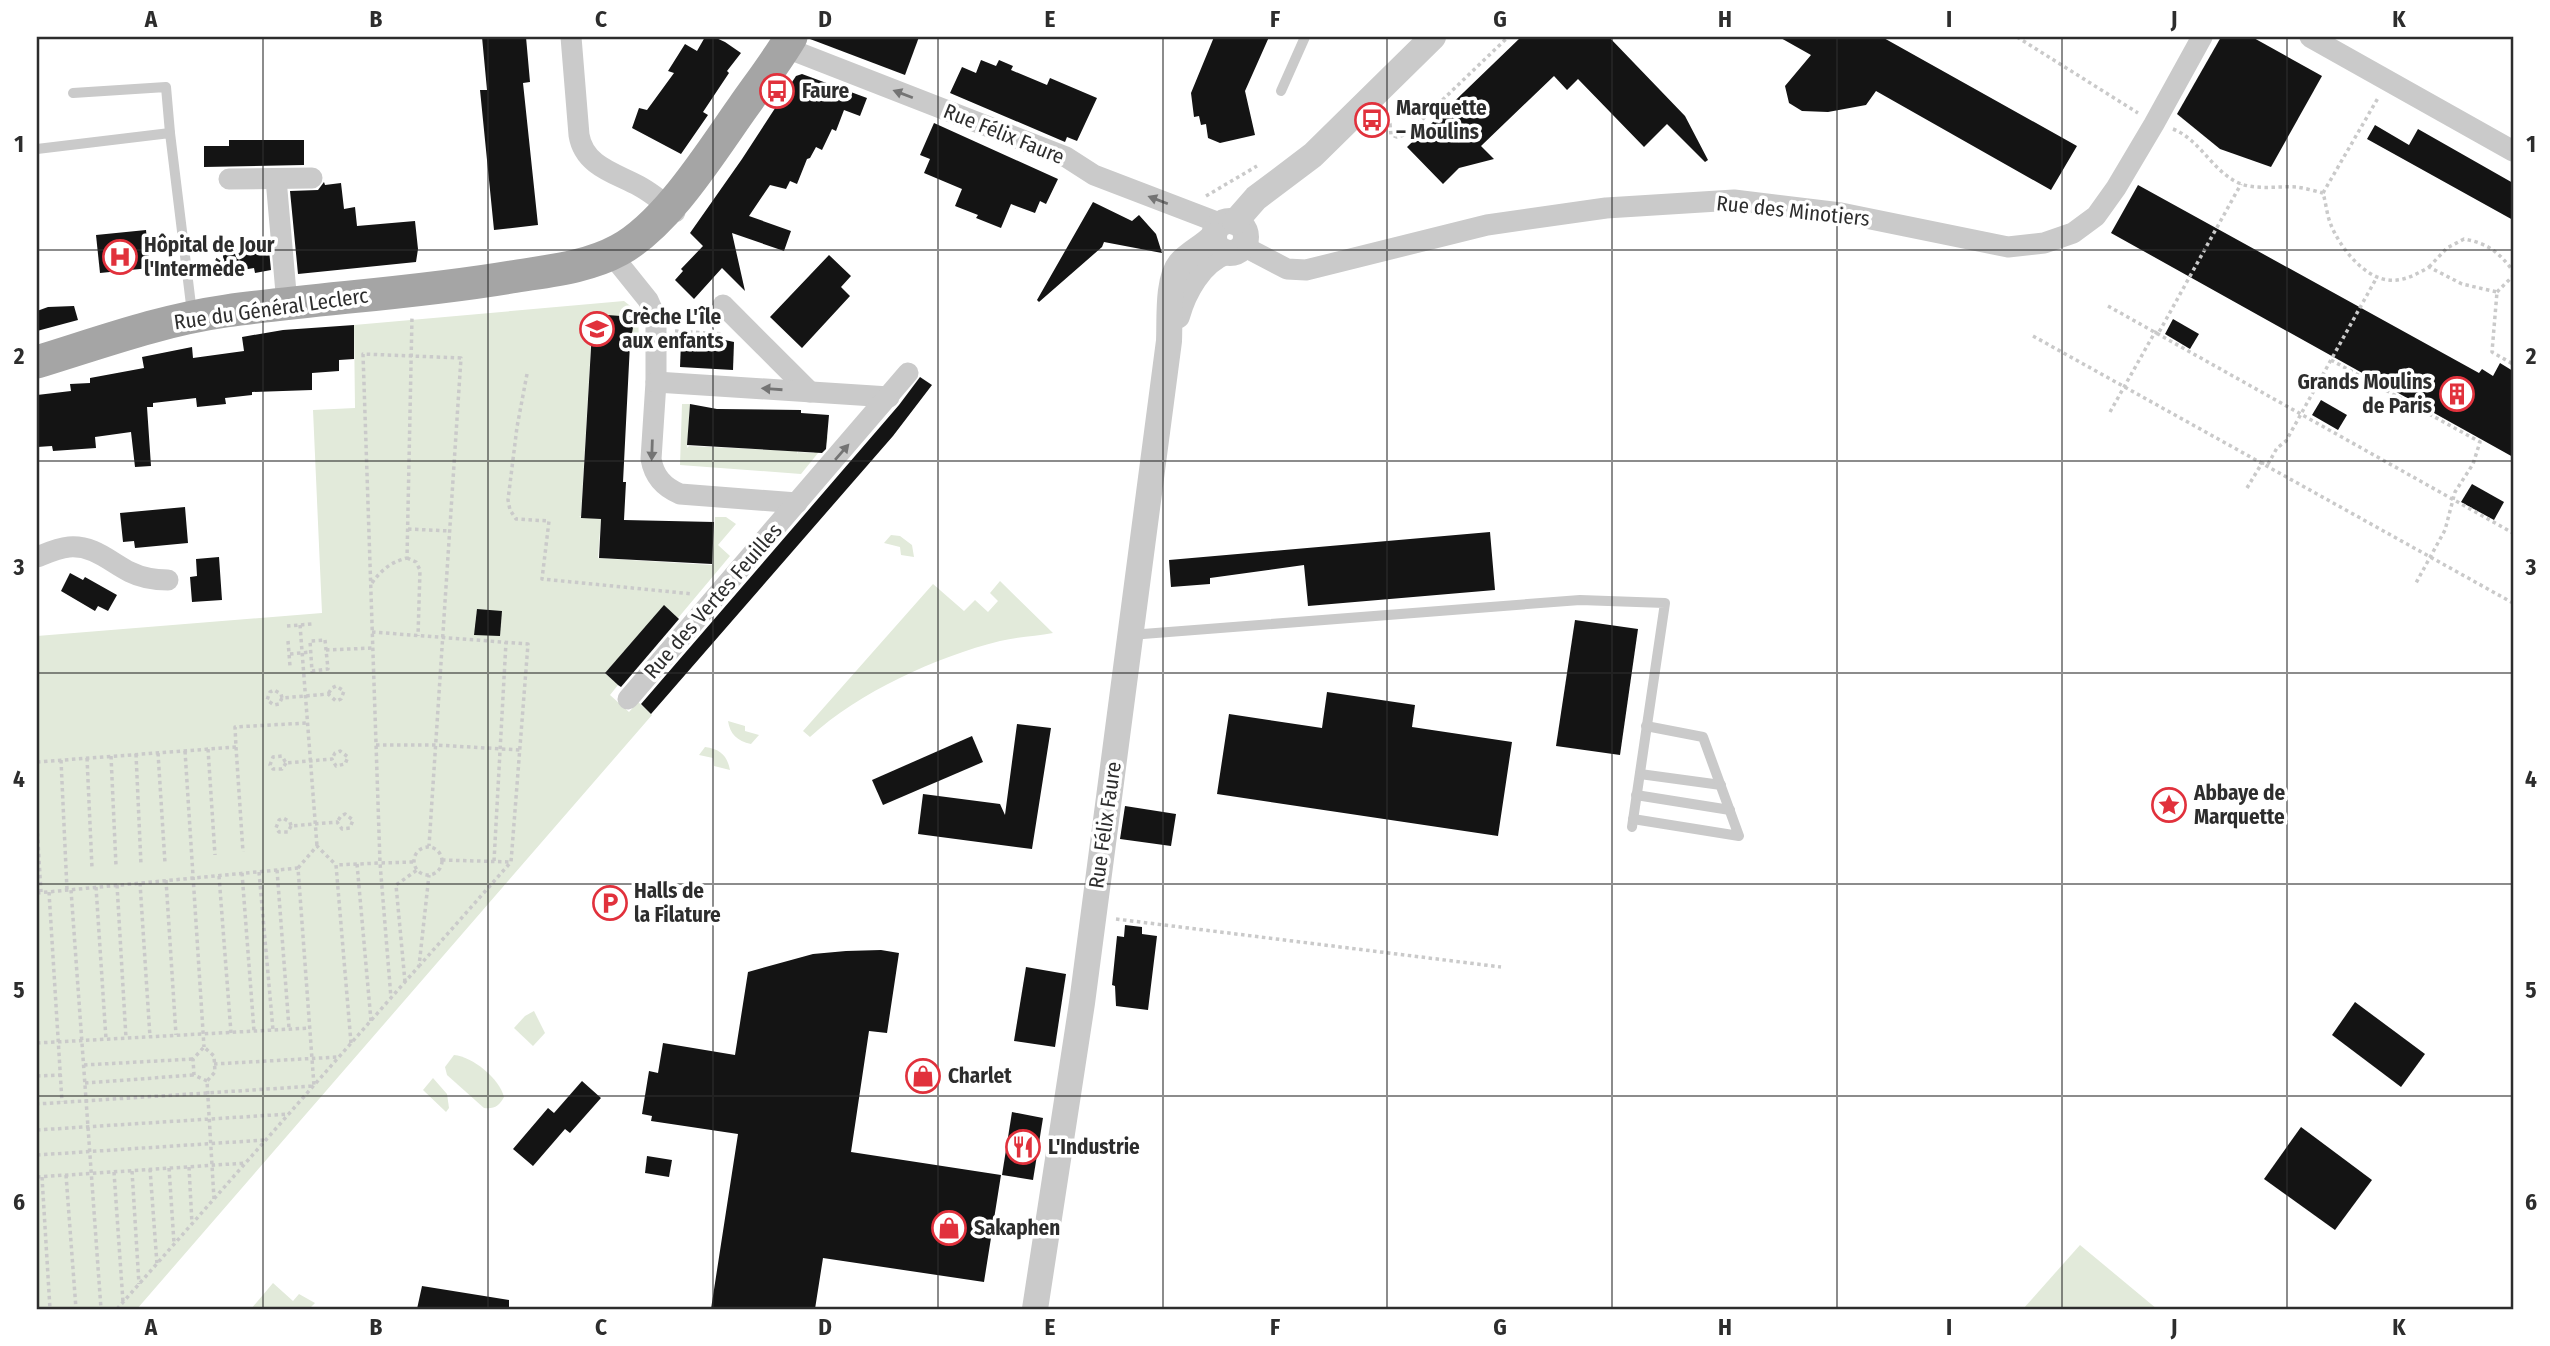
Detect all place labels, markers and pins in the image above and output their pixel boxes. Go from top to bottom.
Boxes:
bus stop icon: Faure [758,72,796,110]
place label: Faure [802,78,849,104]
place label: Marquette – Moulins [1396,95,1487,145]
bus stop icon: Marquette – Moulins [1353,101,1391,139]
place label: Hôpital de Jour l'Intermède [144,232,275,282]
hospital icon: Hôpital de Jour l'Intermède [101,238,139,276]
place label: Crèche L'île aux enfants [622,304,724,354]
school or university icon: Crèche L'île aux enfants [578,310,616,348]
place label: Grands Moulins de Paris [2297,369,2432,419]
building icon: Grands Moulins de Paris [2438,375,2476,413]
place label: Abbaye de Marquette [2193,780,2285,830]
place icon: Abbaye de Marquette [2150,786,2188,824]
place label: Halls de la Filature [634,878,721,928]
parking icon: Halls de la Filature [591,884,629,922]
shop icon: Charlet [904,1057,942,1095]
place label: Charlet [948,1063,1012,1089]
restaurant icon: L'Industrie [1004,1128,1042,1166]
place label: L'Industrie [1048,1134,1140,1160]
shop icon: Sakaphen [930,1209,968,1247]
place label: Sakaphen [974,1215,1060,1241]

